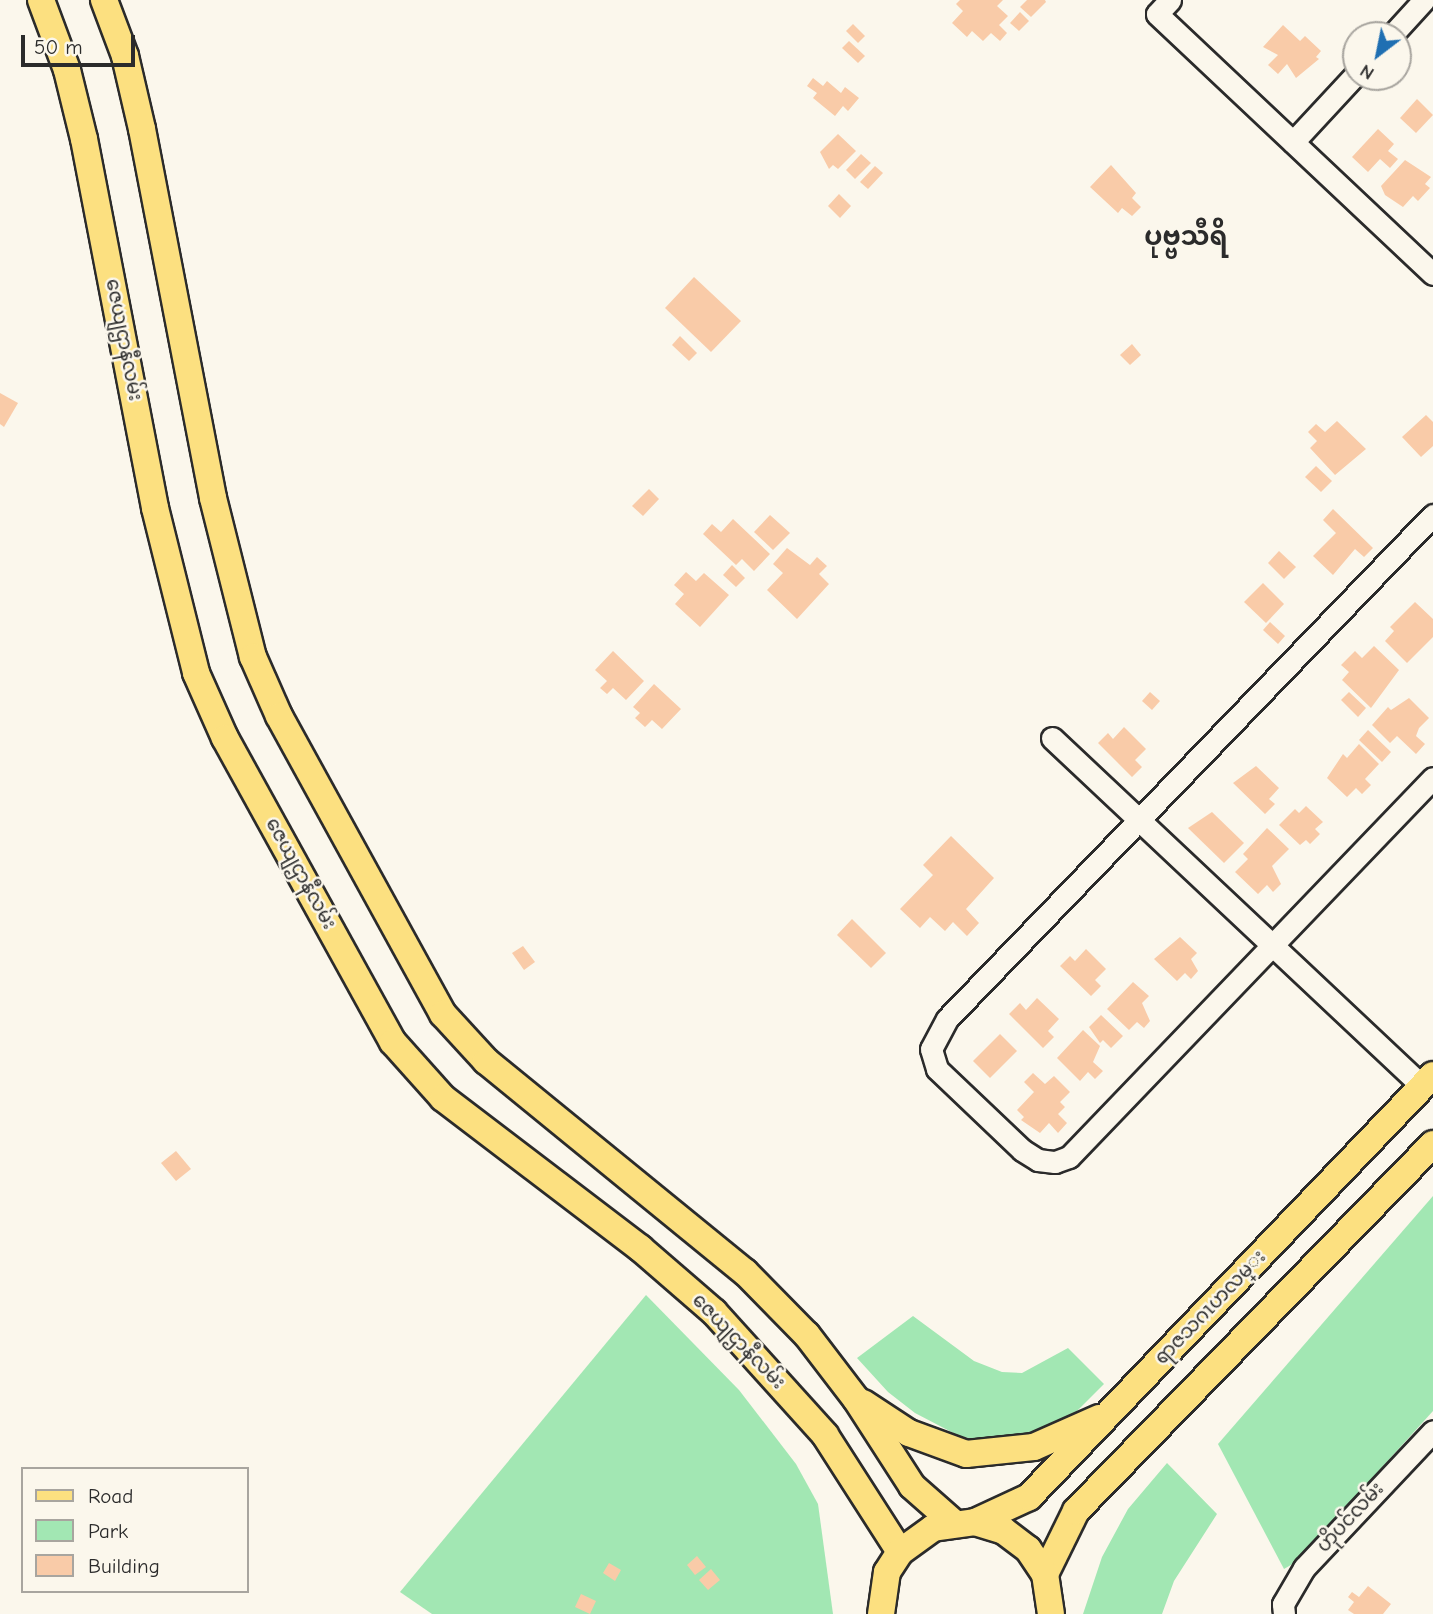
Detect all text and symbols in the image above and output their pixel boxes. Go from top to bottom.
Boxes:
scale bar [24,21,138,65]
north arrow [1342,21,1412,91]
text: 50 m [34,35,83,59]
text: N [1356,60,1378,85]
district label: ပုဗ္ဗသီရိ [1144,222,1228,254]
street label: ဇေယျဌာနီလမ်း [100,277,146,403]
street label: ဇေယျဌာနီလမ်း [260,814,340,934]
street label: ရာဇသဂၤဟလမ္း [1151,1246,1271,1370]
street label: ဇေယျဌာနီလမ်း [687,1290,789,1394]
legend [21,1467,248,1593]
street label: ဟိုပင်လမ်း [1313,1478,1389,1558]
text: Road [88,1484,133,1508]
text: Park [88,1519,128,1543]
text: Building [88,1554,160,1578]

